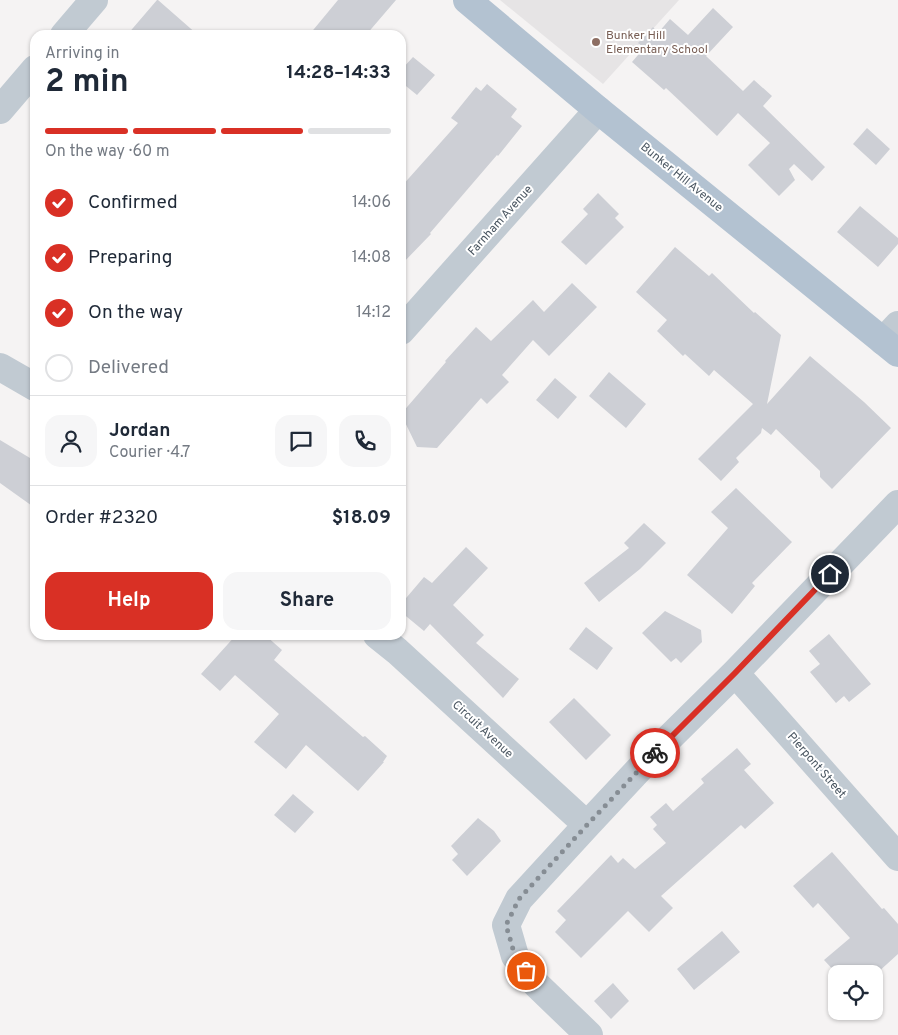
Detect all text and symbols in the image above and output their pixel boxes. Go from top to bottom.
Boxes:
place label: Bunker Hill Elementary School [606,28,708,58]
marker: Bunker Hill Elementary School [590,36,602,48]
text: Arriving in [45,44,120,64]
text: 14:28–14:33 [286,61,391,85]
text: 2 min [45,63,129,103]
street label: Bunker Hill Avenue [637,140,726,216]
text: On the way · 60 m [45,142,170,162]
street label: Farnham Avenue [465,182,537,259]
icon: check [45,189,73,217]
text: Confirmed [88,191,178,215]
text: 14:06 [352,193,391,213]
icon: check [45,244,73,272]
text: Preparing [88,246,172,270]
text: 14:08 [352,248,391,268]
icon: check [45,299,73,327]
text: On the way [88,301,183,325]
text: 14:12 [356,303,391,323]
text: Delivered [88,356,169,380]
button: person [45,415,97,467]
button: chat [275,415,327,467]
button: phone [339,415,391,467]
text: Jordan [109,419,171,443]
text: Courier · 4.7 [109,443,190,463]
text: Order #2320 [45,506,158,530]
text: $18.09 [332,506,391,530]
pin [809,553,851,595]
icon: home [816,560,844,588]
button: Help [45,572,213,630]
button: Share [223,572,391,630]
street label: Circuit Avenue [448,697,516,762]
courier [630,728,680,778]
street label: Pierpont Street [783,729,849,802]
icon: bike [641,739,669,767]
pin [505,950,547,992]
icon: bag [512,957,540,985]
map controls [828,965,883,1020]
button: locate [828,965,883,1020]

